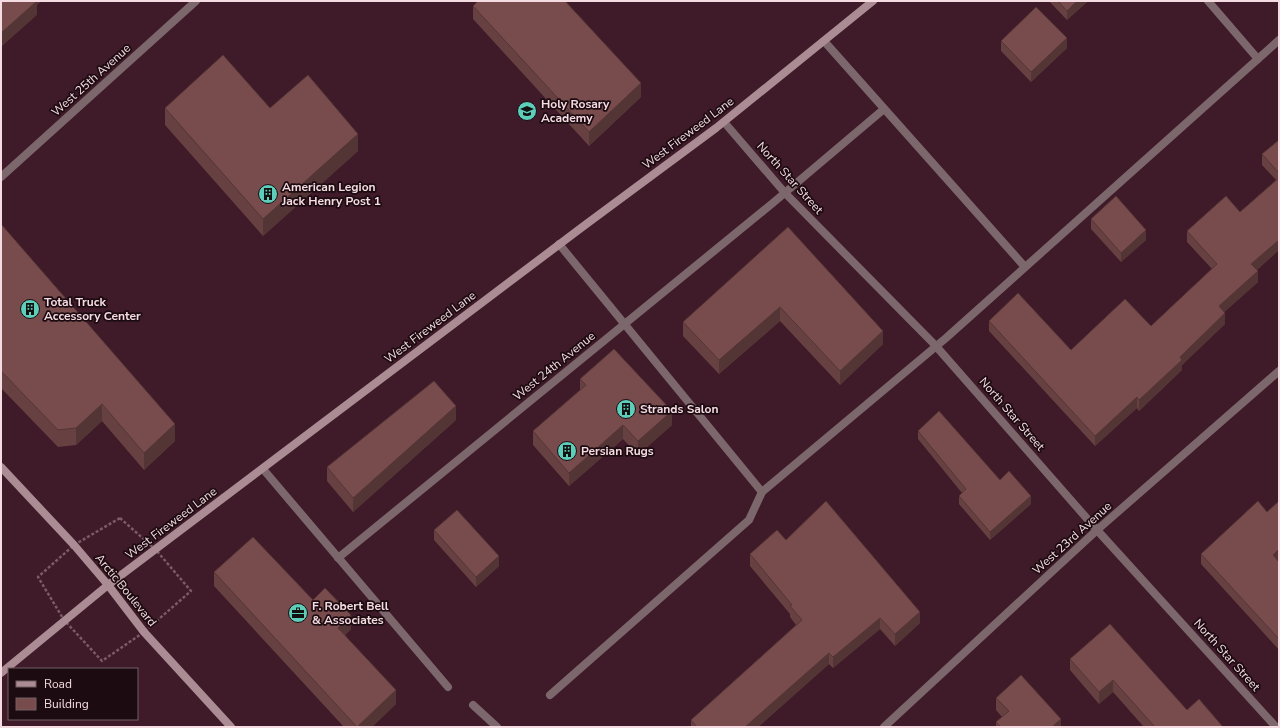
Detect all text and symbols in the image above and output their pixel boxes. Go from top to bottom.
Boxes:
street label: West 25th Avenue [48,40,134,120]
street label: West Fireweed Lane [639,93,737,173]
place label: Holy Rosary Academy [541,96,610,126]
school or university icon: Holy Rosary Academy [516,100,538,122]
street label: North Star Street [753,138,827,218]
place label: American Legion Jack Henry Post 1 [281,179,381,209]
building icon: American Legion Jack Henry Post 1 [257,183,279,205]
street label: West Fireweed Lane [381,287,479,367]
place label: Total Truck Accessory Center [44,294,141,324]
building icon: Total Truck Accessory Center [19,298,41,320]
street label: West 24th Avenue [510,328,598,404]
street label: North Star Street [976,374,1049,455]
building icon: Strands Salon [615,398,637,420]
place label: Strands Salon [640,401,718,417]
building icon: Persian Rugs [556,440,578,462]
place label: Persian Rugs [581,443,654,459]
street label: West Fireweed Lane [122,483,220,563]
street label: West 23rd Avenue [1029,498,1115,578]
street label: Arctic Boulevard [92,550,160,630]
place label: F. Robert Bell & Associates [312,598,389,628]
office icon: F. Robert Bell & Associates [287,602,309,624]
street label: North Star Street [1190,615,1264,695]
legend [8,668,138,720]
text: Road [44,676,72,692]
text: Building [44,696,89,712]

